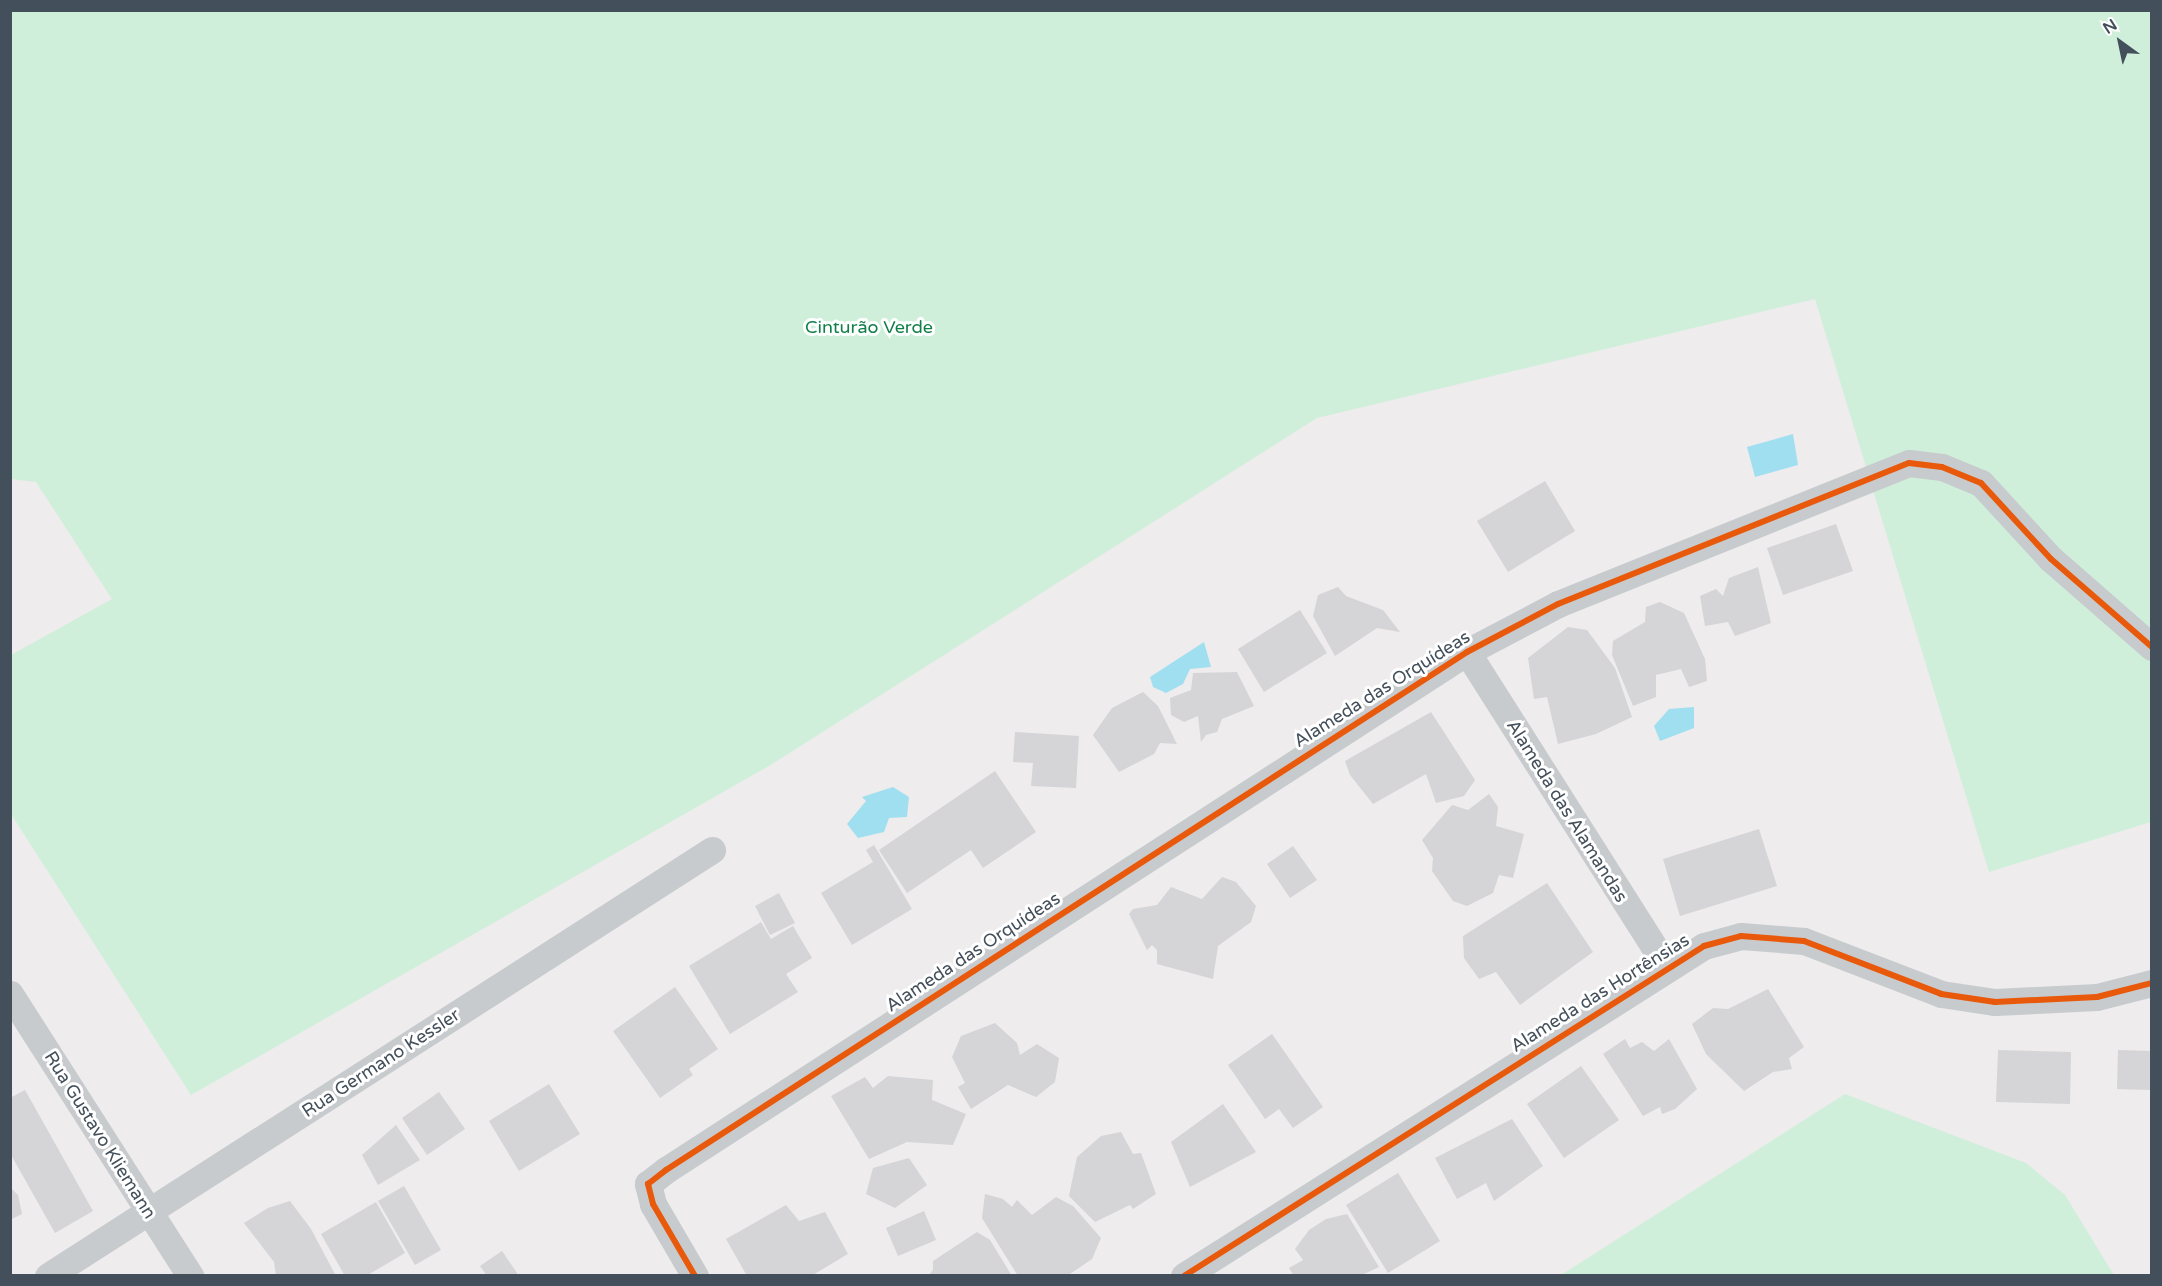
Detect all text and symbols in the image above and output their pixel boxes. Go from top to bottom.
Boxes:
north arrow [2090,12,2150,72]
text: N [2099,15,2121,39]
park label: Cinturão Verde [805,316,933,338]
street label: Alameda das Orquídeas [1290,626,1474,752]
street label: Alameda das Alamandas [1502,716,1632,906]
street label: Alameda das Orquídeas [882,887,1064,1017]
street label: Alameda das Hortênsias [1507,929,1693,1057]
street label: Rua Germano Kessler [298,1004,464,1122]
street label: Rua Gustavo Kliemann [40,1047,160,1223]

